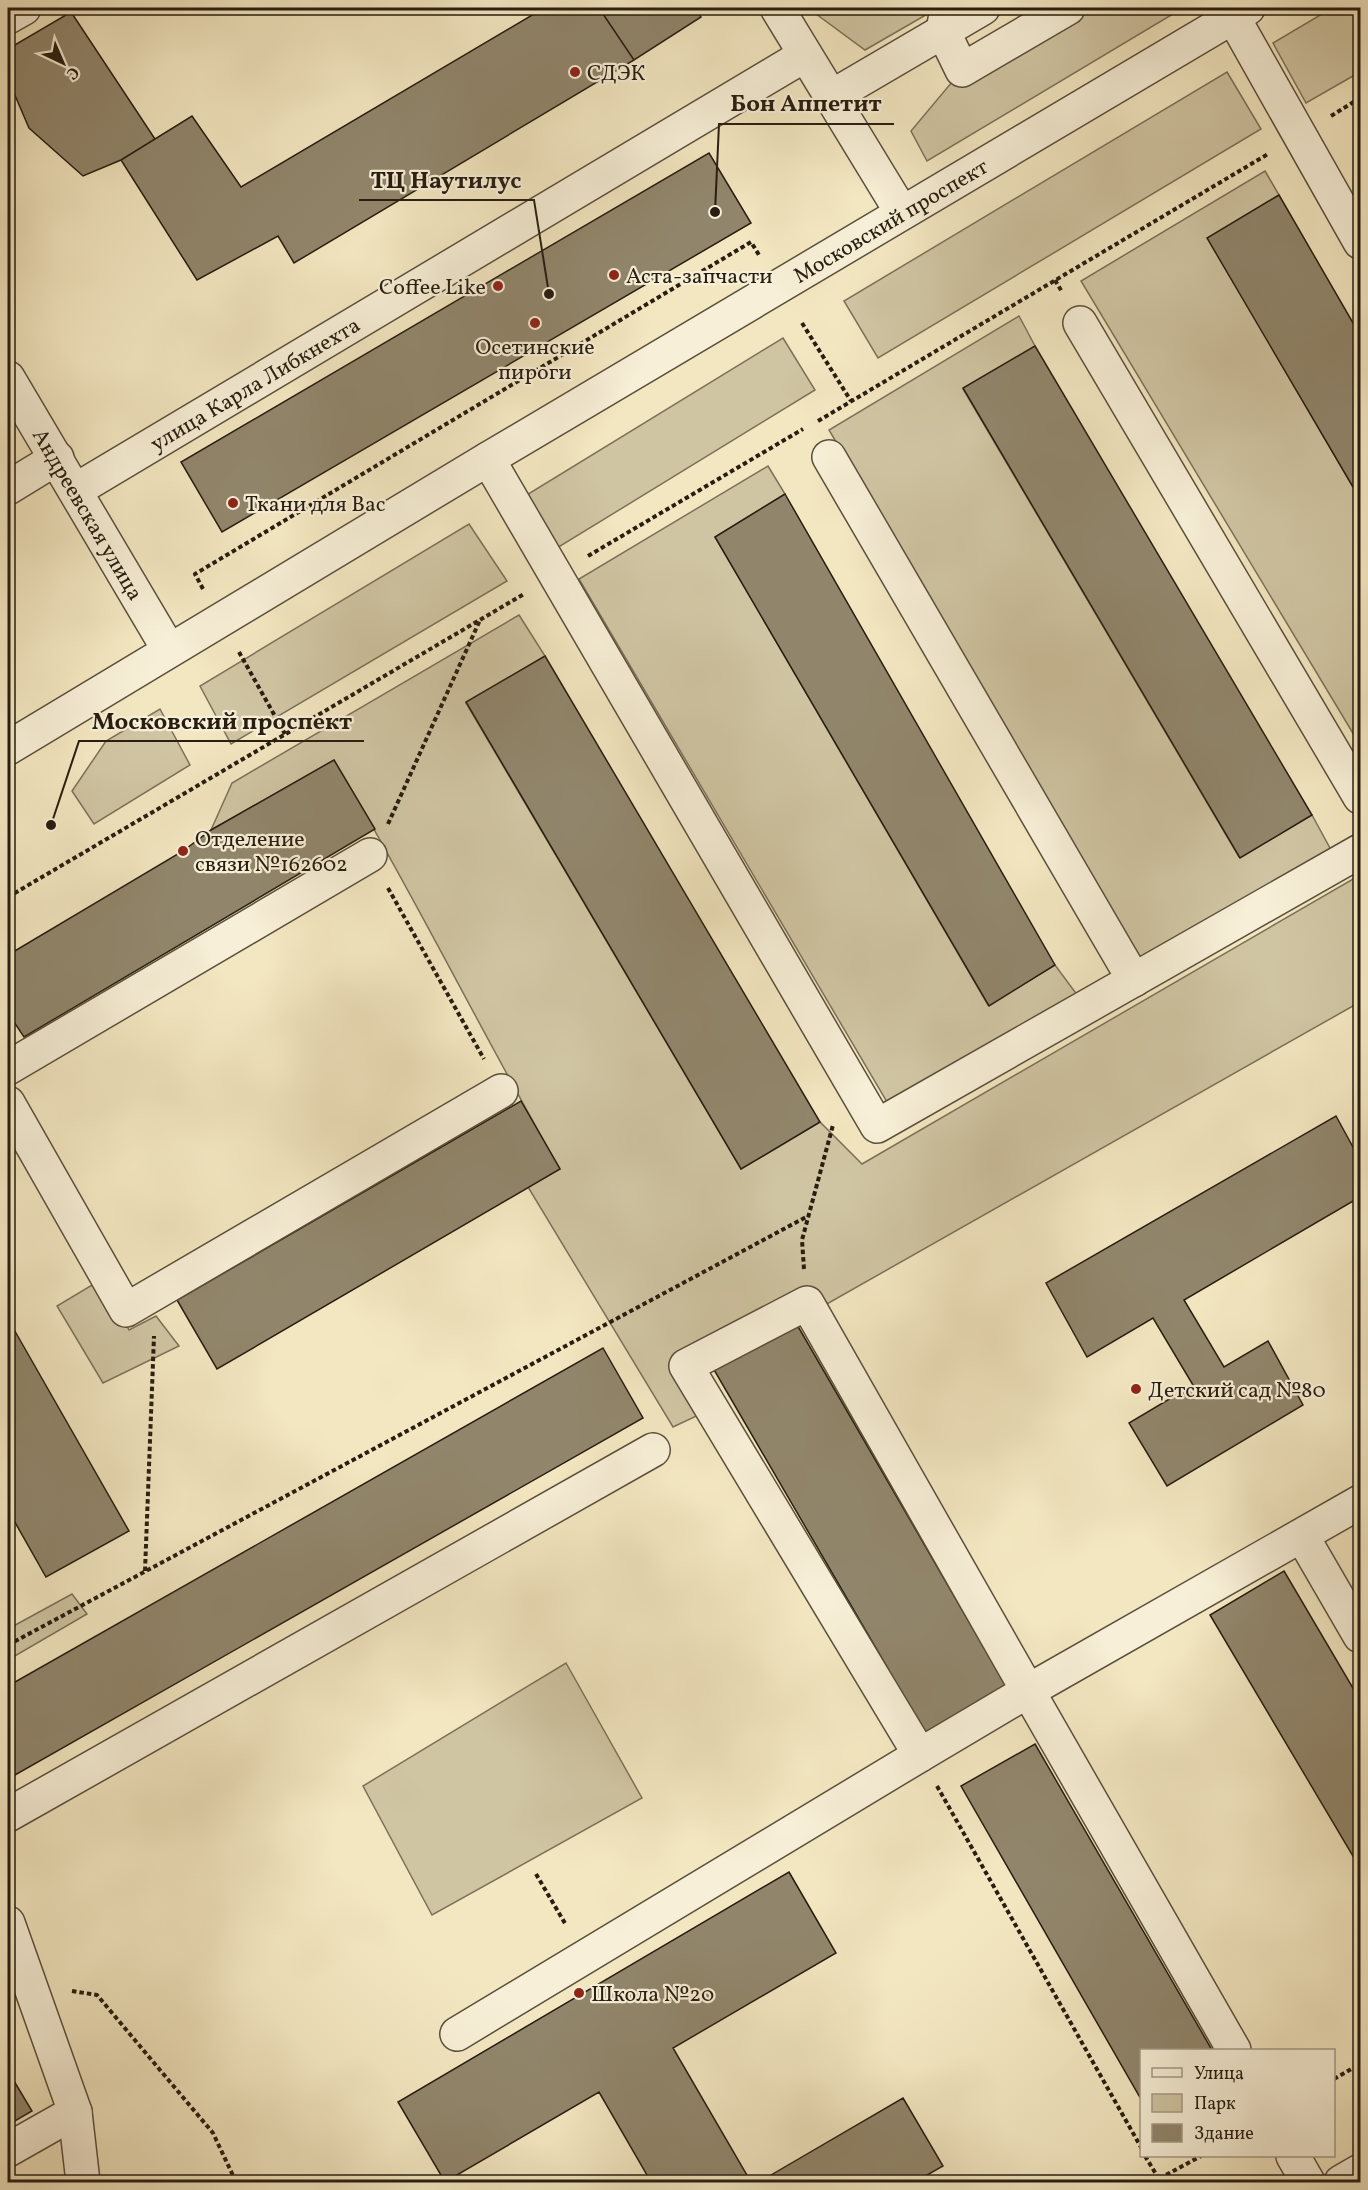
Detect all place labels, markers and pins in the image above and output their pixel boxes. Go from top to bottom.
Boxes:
place label: СДЭК [587,59,645,90]
marker: СДЭК [568,65,582,79]
callout: Бон Аппетит [719,82,894,124]
callout: ТЦ Наутилус [359,158,534,200]
place label: Аста-запчасти [626,262,773,293]
marker: Аста-запчасти [607,268,621,282]
place label: Coffee Like [379,273,486,304]
marker: Coffee Like [491,279,505,293]
marker: Осетинские пироги [528,316,542,330]
place label: Осетинские пироги [475,333,595,389]
place label: Ткани для Вас [245,490,386,521]
marker: Ткани для Вас [226,496,240,510]
callout: Московский проспект [79,699,364,741]
place label: Отделение связи №162602 [195,825,348,881]
marker: Отделение связи №162602 [176,844,190,858]
place label: Детский сад №80 [1148,1376,1326,1407]
marker: Детский сад №80 [1129,1382,1143,1396]
place label: Школа №20 [591,1980,714,2011]
marker: Школа №20 [572,1986,586,2000]

